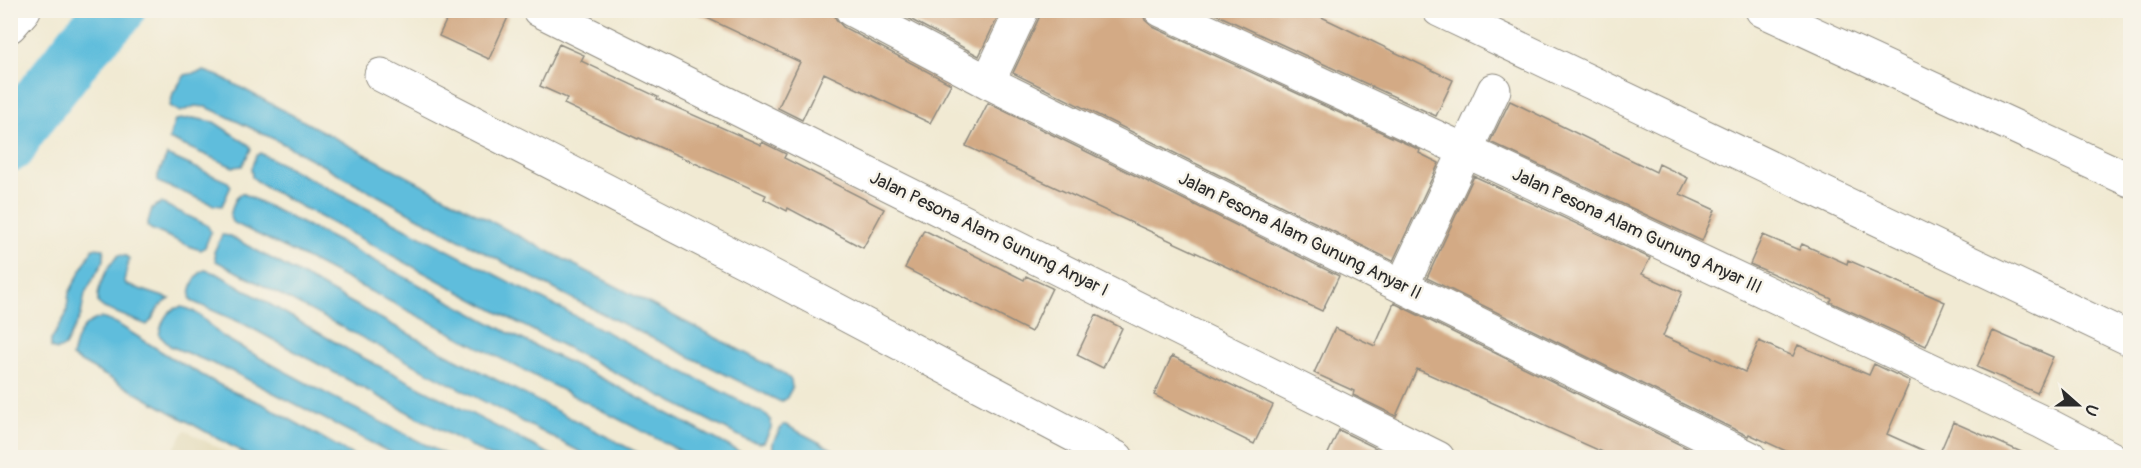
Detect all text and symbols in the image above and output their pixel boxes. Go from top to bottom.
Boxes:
street label: Jalan Pesona Alam Gunung Anyar III [1509,163,1765,299]
street label: Jalan Pesona Alam Gunung Anyar I [866,166,1112,302]
street label: Jalan Pesona Alam Gunung Anyar II [1175,167,1425,305]
north arrow [2048,375,2108,435]
text: U [2080,401,2102,419]

